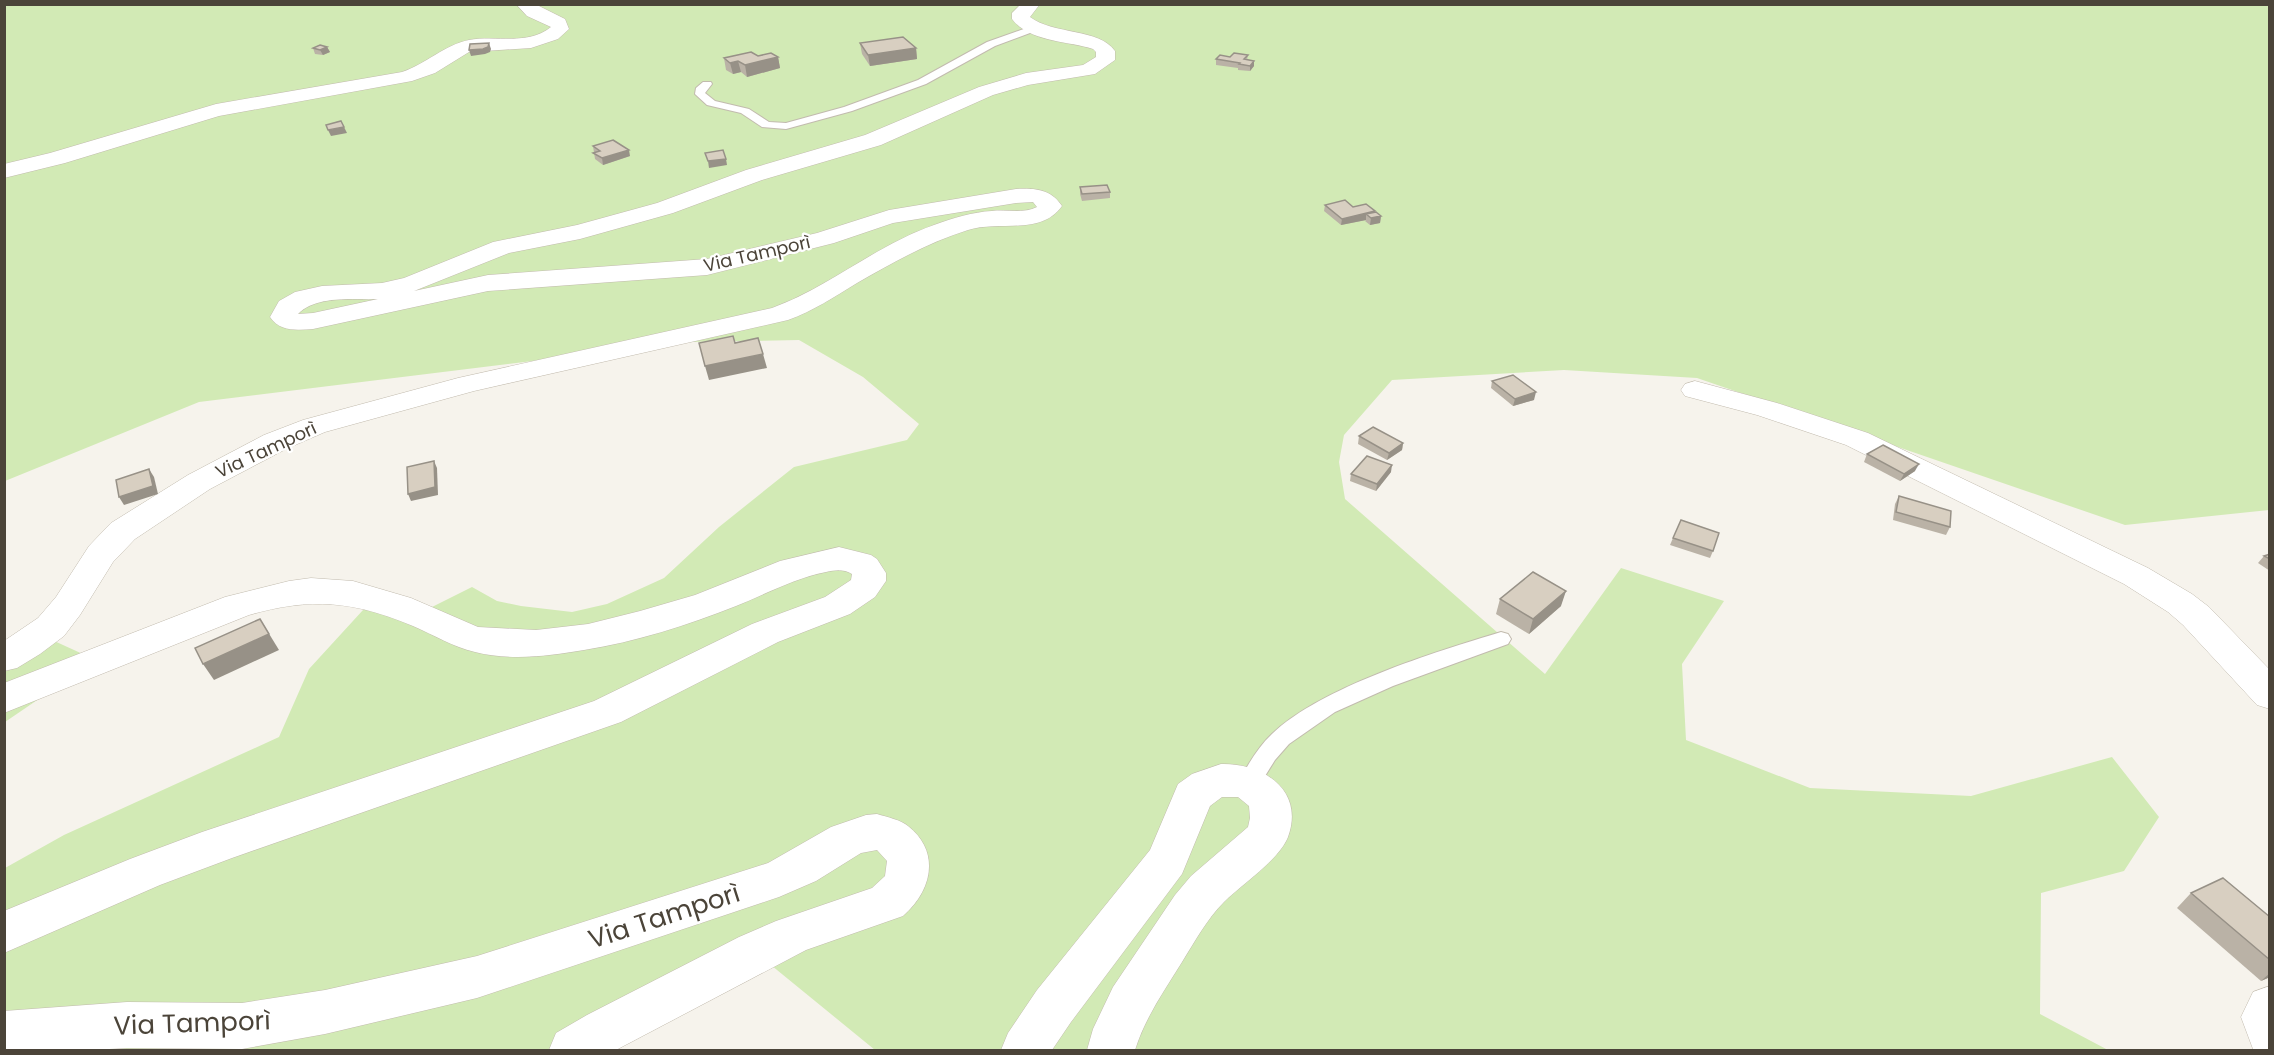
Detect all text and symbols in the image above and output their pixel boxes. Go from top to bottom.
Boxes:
street label: Via Tamporì [701,229,813,278]
street label: Via Tamporì [211,415,320,484]
street label: Via Tamporì [584,875,744,957]
street label: Via Tamporì [113,1002,271,1044]

